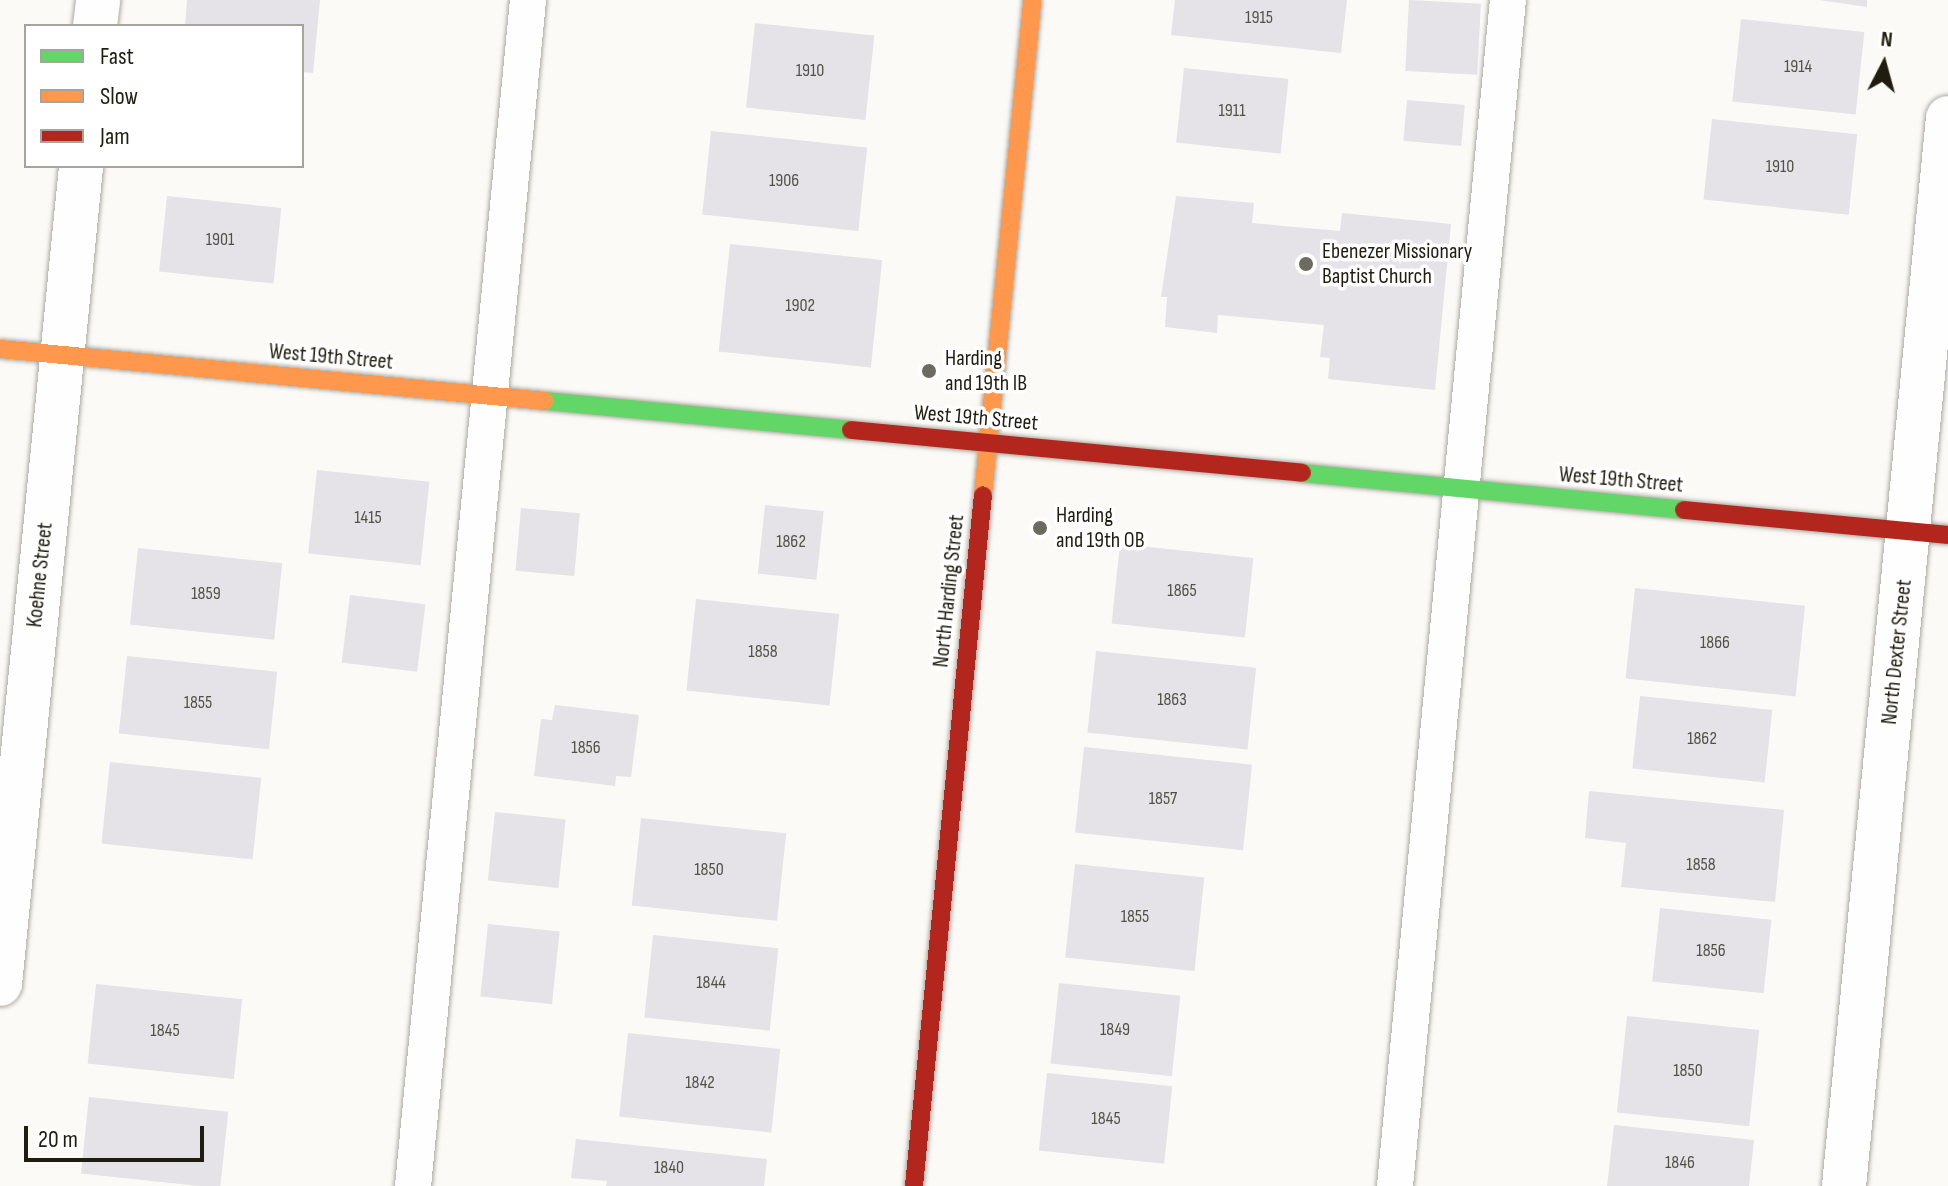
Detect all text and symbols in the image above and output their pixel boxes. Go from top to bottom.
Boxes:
house number: 1915 [1245,7,1273,29]
legend [24,24,304,168]
north arrow [1844,24,1924,104]
text: N [1879,26,1894,54]
text: Fast [100,42,134,71]
house number: 1914 [1784,56,1812,78]
house number: 1910 [796,60,824,82]
text: Slow [100,82,138,111]
house number: 1911 [1219,100,1245,122]
text: Jam [100,122,130,151]
house number: 1910 [1766,156,1794,178]
house number: 1906 [769,170,799,192]
house number: 1901 [206,229,234,251]
place label: Ebenezer Missionary Baptist Church [1322,238,1472,290]
marker: Ebenezer Missionary Baptist Church [1297,255,1315,273]
house number: 1902 [785,295,815,317]
street label: West 19th Street [268,338,394,376]
place label: Harding and 19th IB [945,345,1027,396]
marker: Harding and 19th IB [920,362,938,380]
street label: West 19th Street [913,399,1039,437]
street label: West 19th Street [1558,461,1684,499]
place label: Harding and 19th OB [1056,502,1144,554]
house number: 1415 [354,507,382,529]
street label: North Harding Street [928,513,970,669]
marker: Harding and 19th OB [1031,519,1049,537]
street label: Koehne Street [21,521,59,629]
house number: 1862 [776,531,806,553]
street label: North Dexter Street [1876,578,1918,726]
house number: 1865 [1167,580,1197,602]
house number: 1859 [191,583,221,605]
house number: 1866 [1700,632,1730,654]
house number: 1858 [748,641,778,663]
house number: 1863 [1157,689,1187,711]
house number: 1855 [184,692,212,714]
house number: 1862 [1687,728,1717,750]
house number: 1856 [571,737,601,759]
house number: 1857 [1149,788,1177,810]
house number: 1858 [1686,854,1716,876]
house number: 1850 [694,859,724,881]
house number: 1855 [1121,906,1149,928]
house number: 1856 [1696,940,1726,962]
house number: 1844 [696,972,726,994]
house number: 1849 [1100,1019,1130,1041]
house number: 1845 [150,1020,180,1042]
house number: 1850 [1673,1060,1703,1082]
house number: 1842 [685,1072,715,1094]
house number: 1845 [1091,1108,1121,1130]
scale bar [28,1110,208,1160]
text: 20 m [38,1125,78,1154]
house number: 1846 [1665,1152,1695,1174]
house number: 1840 [654,1157,684,1179]

